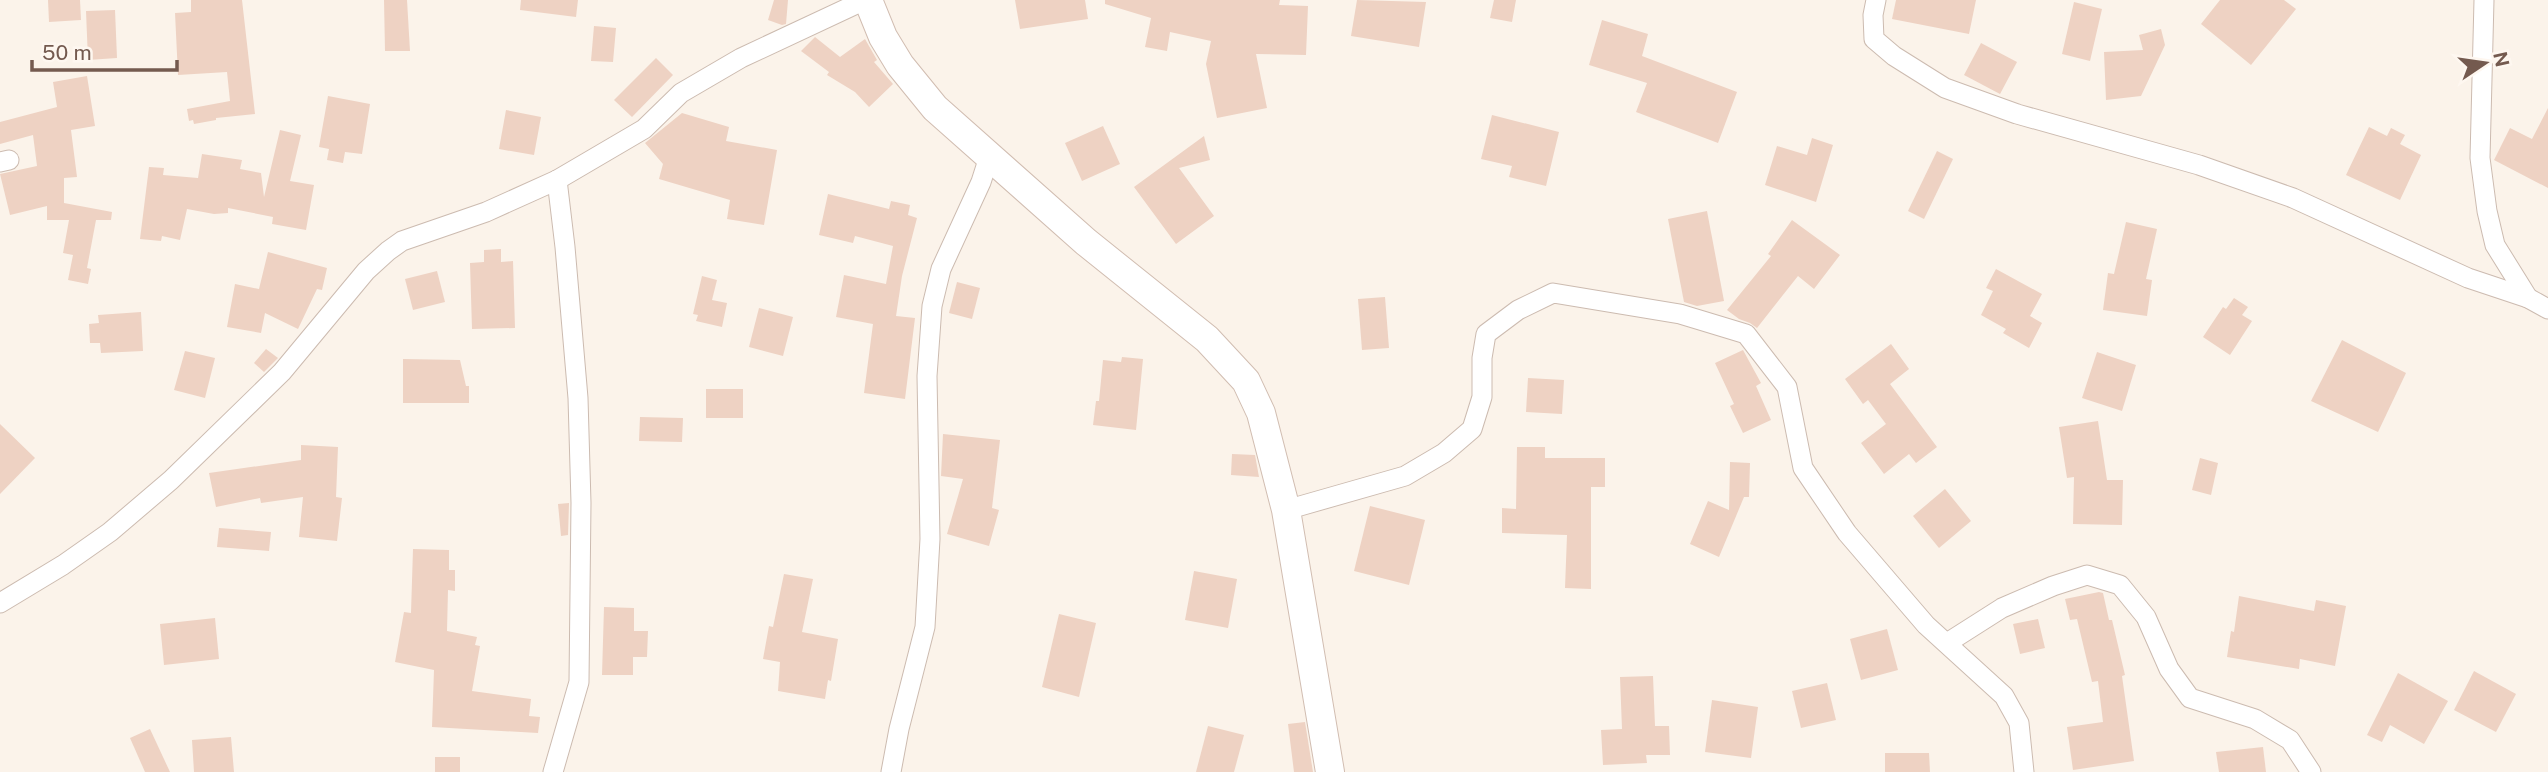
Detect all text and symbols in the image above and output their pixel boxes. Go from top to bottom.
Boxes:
scale bar [32,28,177,72]
north arrow [2450,28,2520,98]
text: 50 m [42,40,92,65]
text: N [2489,49,2514,69]

